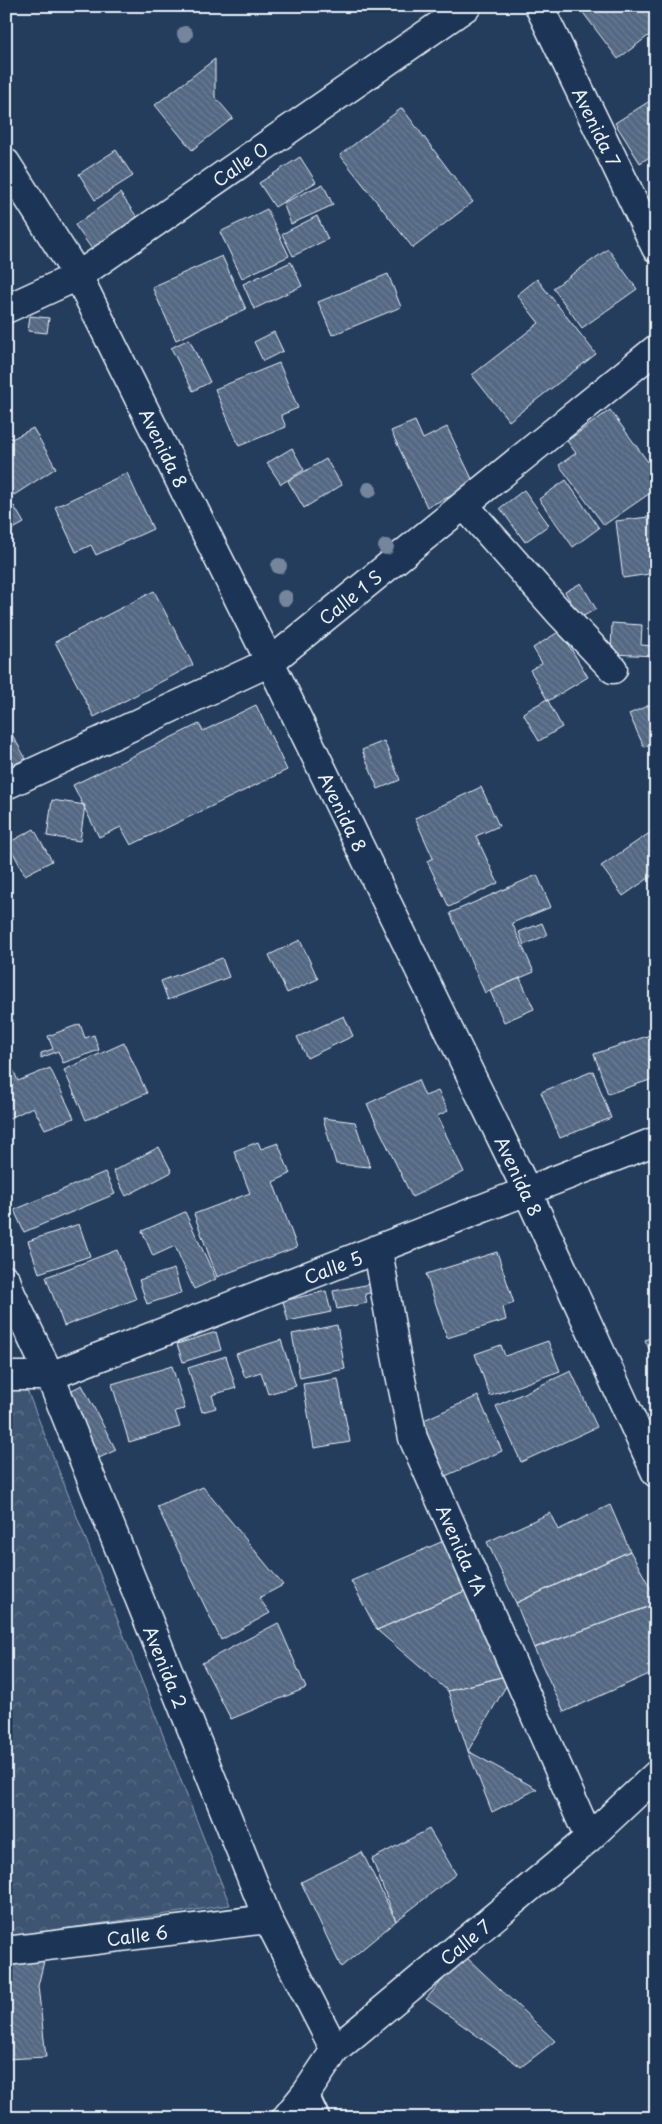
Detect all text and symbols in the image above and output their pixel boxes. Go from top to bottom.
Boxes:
street label: Avenida 7 [566,83,628,171]
street label: Calle 0 [207,135,273,193]
street label: Avenida 8 [133,404,195,492]
street label: Calle 1 S [313,563,387,631]
street label: Avenida 8 [312,768,374,856]
street label: Avenida 8 [489,1132,549,1220]
street label: Calle 5 [300,1244,366,1290]
street label: Avenida 1A [430,1500,494,1600]
street label: Avenida 2 [137,1622,195,1712]
street label: Calle 7 [434,1913,496,1971]
street label: Calle 6 [105,1918,169,1952]

